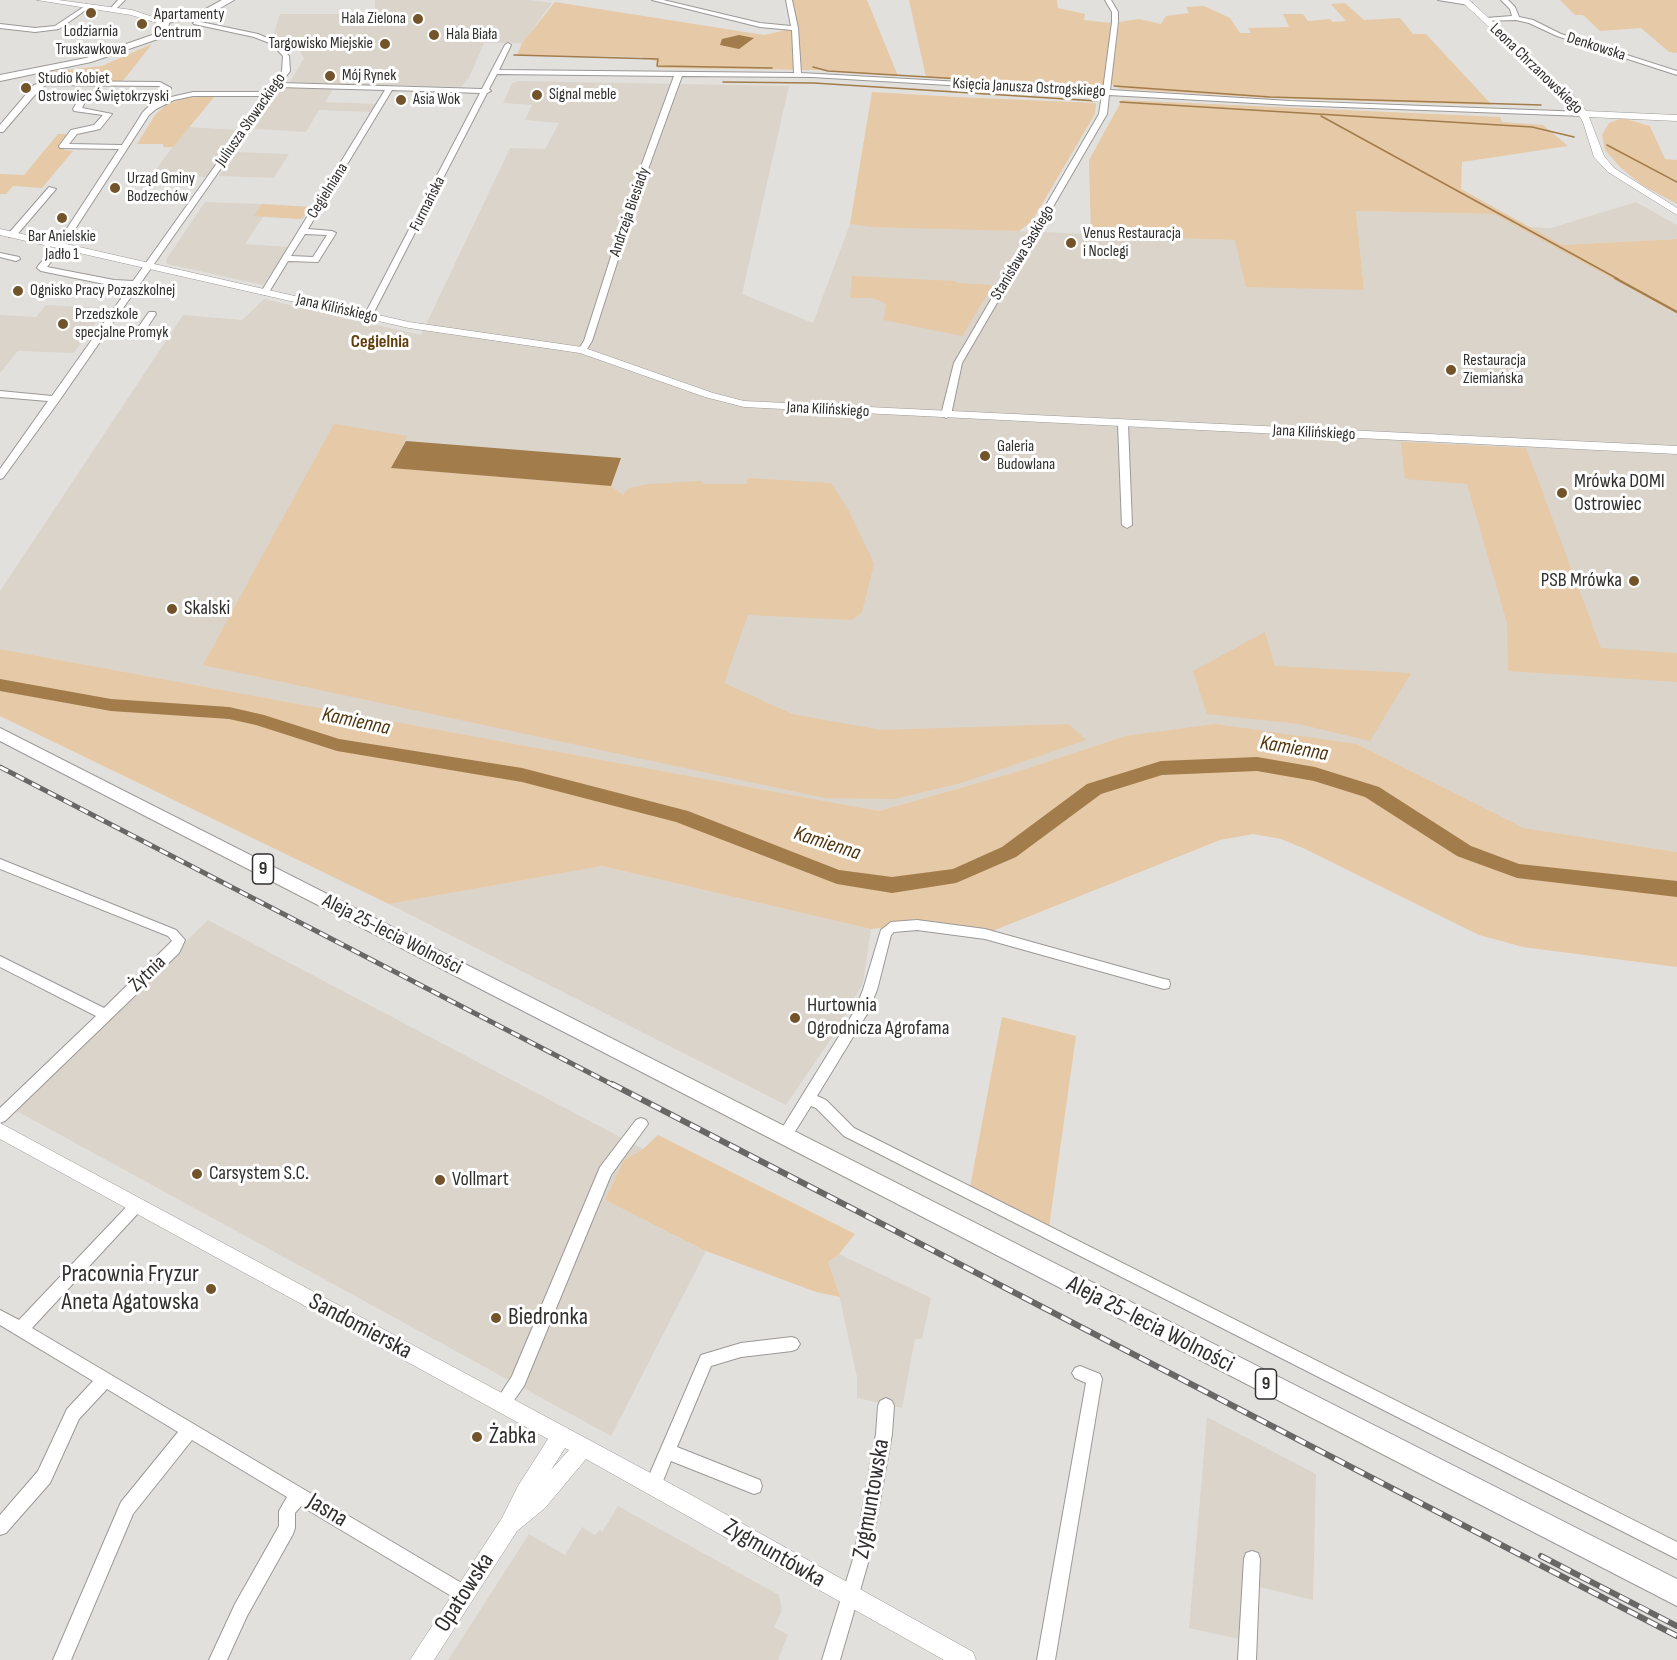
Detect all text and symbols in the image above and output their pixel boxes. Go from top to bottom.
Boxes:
place label: Apartamenty Centrum [154,5,224,43]
marker: Lodziarnia Truskawkowa [84,6,98,20]
place label: Hala Zielona [341,9,406,29]
marker: Hala Zielona [411,12,425,26]
marker: Apartamenty Centrum [135,17,149,31]
street label: Leona Chrzanowskiego [1485,20,1587,118]
place label: Lodziarnia Truskawkowa [56,22,126,60]
place label: Hala Biała [446,25,497,45]
marker: Hala Biała [427,28,441,42]
street label: Denkowska [1564,29,1628,65]
place label: Targowisko Miejskie [269,34,373,54]
marker: Targowisko Miejskie [378,37,392,51]
place label: Mój Rynek [342,66,396,86]
place label: Studio Kobiet Ostrowiec Świętokrzyski [38,69,169,107]
marker: Mój Rynek [323,69,337,83]
street label: Juliusza Słowackiego [212,70,290,170]
street label: Księcia Janusza Ostrogskiego [952,74,1106,102]
marker: Studio Kobiet Ostrowiec Świętokrzyski [19,81,33,95]
place label: Signal meble [549,85,616,105]
marker: Signal meble [530,88,544,102]
place label: Asia Wok [413,90,460,110]
marker: Asia Wok [394,93,408,107]
street label: Cegielniana [303,160,353,222]
street label: Andrzeja Biesiady [606,165,654,259]
place label: Urząd Gminy Bodzechów [127,169,195,207]
street label: Furmańska [406,174,450,234]
marker: Urząd Gminy Bodzechów [108,181,122,195]
street label: Stanisława Saskiego [987,202,1059,304]
marker: Bar Anielskie Jadło 1 [55,211,69,225]
place label: Venus Restauracja i Noclegi [1083,224,1181,262]
place label: Bar Anielskie Jadło 1 [28,227,96,265]
marker: Venus Restauracja i Noclegi [1064,236,1078,250]
place label: Ognisko Pracy Pozaszkolnej [30,281,175,301]
marker: Ognisko Pracy Pozaszkolnej [11,284,25,298]
street label: Jana Kilińskiego [295,290,379,328]
place label: Przedszkole specjalne Promyk [75,305,168,343]
marker: Przedszkole specjalne Promyk [56,317,70,331]
district label: Cegielnia [351,331,409,353]
place label: Restauracja Ziemiańska [1463,351,1526,389]
marker: Restauracja Ziemiańska [1444,363,1458,377]
street label: Jana Kilińskiego [786,398,870,422]
street label: Jana Kilińskiego [1272,421,1356,445]
place label: Galeria Budowlana [997,437,1055,475]
marker: Galeria Budowlana [978,449,992,463]
place label: Mrówka DOMI Ostrowiec [1574,470,1665,517]
marker: Mrówka DOMI Ostrowiec [1555,486,1569,500]
place label: PSB Mrówka [1541,569,1622,593]
marker: PSB Mrówka [1627,574,1641,588]
place label: Skalski [184,597,230,621]
marker: Skalski [165,602,179,616]
water label: Kamienna [320,703,392,741]
water label: Kamienna [1258,731,1330,767]
water label: Kamienna [790,821,864,867]
road number: 9 [252,854,274,884]
street label: Aleja 25-lecia Wolności [318,889,466,981]
street label: Żytnia [125,951,171,997]
place label: Hurtownia Ogrodnicza Agrofama [807,994,949,1041]
marker: Hurtownia Ogrodnicza Agrofama [788,1011,802,1025]
place label: Carsystem S.C. [209,1162,309,1186]
marker: Carsystem S.C. [190,1167,204,1181]
place label: Vollmart [452,1168,509,1192]
marker: Vollmart [433,1173,447,1187]
place label: Pracownia Fryzur Aneta Agatowska [61,1261,199,1317]
street label: Aleja 25-lecia Wolności [1061,1270,1239,1380]
marker: Pracownia Fryzur Aneta Agatowska [204,1282,218,1296]
street label: Sandomierska [303,1288,417,1366]
place label: Biedronka [508,1304,588,1332]
marker: Biedronka [489,1311,503,1325]
road number: 9 [1256,1369,1276,1399]
place label: Żabka [489,1423,536,1451]
marker: Żabka [470,1430,484,1444]
street label: Zygmuntowska [847,1437,897,1561]
street label: Jasna [301,1488,353,1534]
street label: Zygmuntówka [718,1513,830,1595]
street label: Opatowska [429,1548,501,1638]

